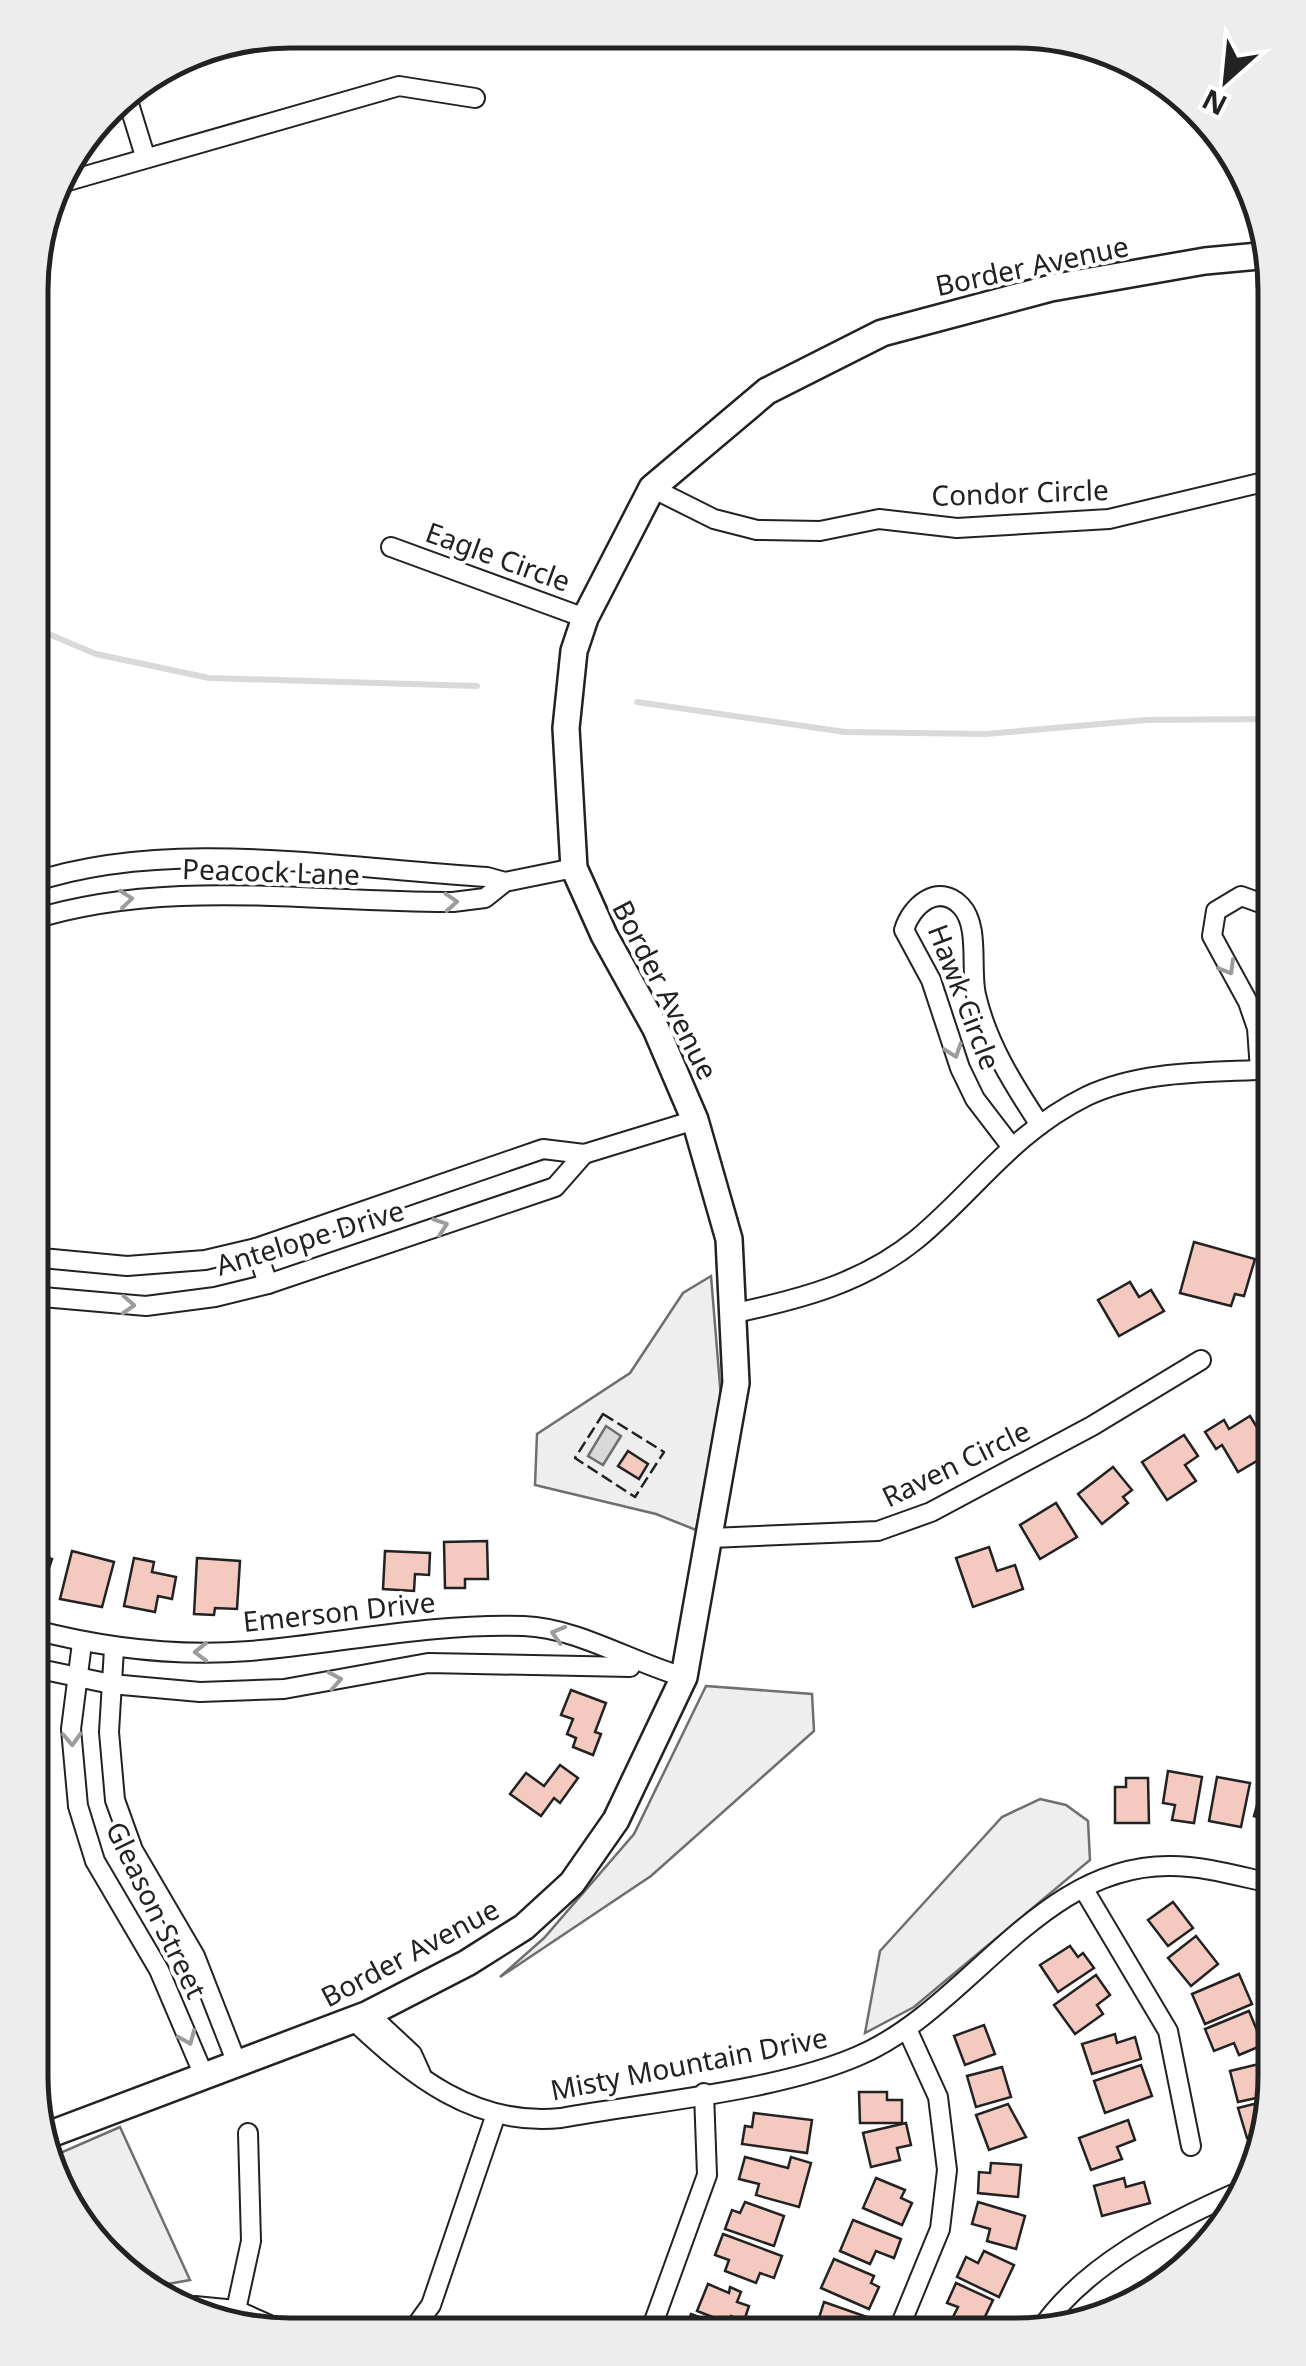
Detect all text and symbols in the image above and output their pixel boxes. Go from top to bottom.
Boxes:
north arrow [1176,30,1276,130]
text: N [1195,81,1233,125]
street label: Border Avenue [932,226,1132,304]
street label: Condor Circle [931,470,1109,514]
street label: Eagle Circle [421,512,576,600]
street label: Peacock Lane [181,849,361,893]
one-way arrow [119,889,135,910]
one-way arrow [443,891,459,913]
street label: Border Avenue [604,893,727,1086]
street label: Hawk Circle [920,918,1010,1075]
one-way arrow [1216,957,1236,975]
one-way arrow [942,1042,963,1059]
street label: Antelope Drive [211,1190,408,1284]
one-way arrow [432,1217,449,1237]
one-way arrow [120,1294,136,1315]
street label: Raven Circle [875,1411,1036,1515]
street label: Emerson Drive [241,1582,437,1640]
one-way arrow [550,1625,567,1646]
one-way arrow [192,1641,208,1662]
one-way arrow [326,1670,343,1691]
one-way arrow [62,1732,83,1748]
street label: Gleason Street [98,1815,216,2004]
street label: Border Avenue [314,1889,505,2015]
street label: Misty Mountain Drive [547,2018,831,2109]
one-way arrow [176,2028,196,2046]

